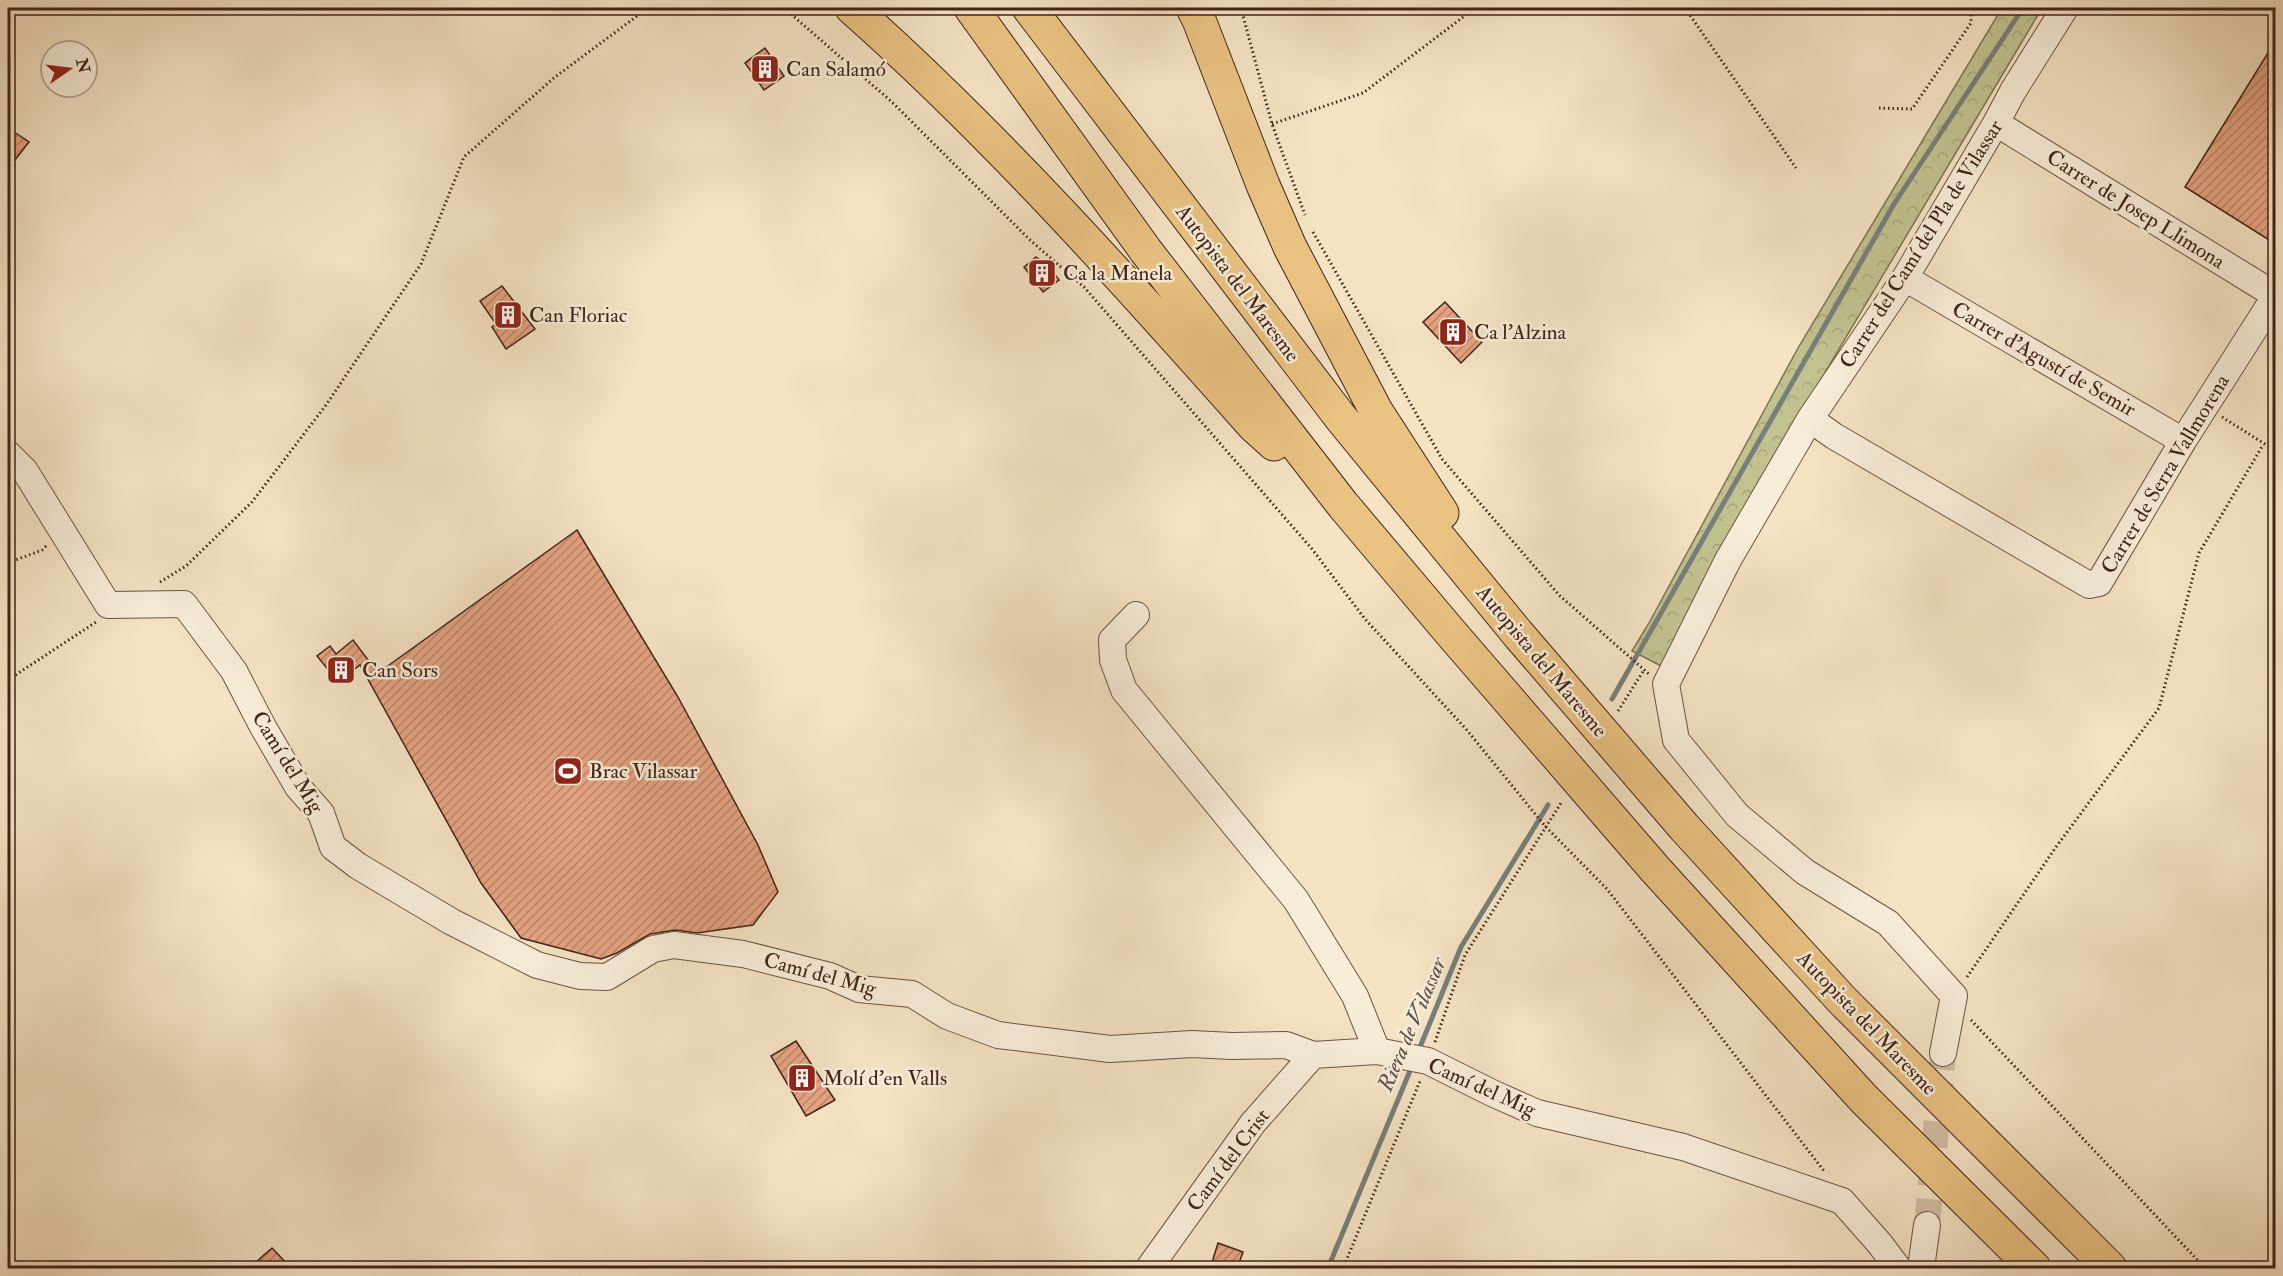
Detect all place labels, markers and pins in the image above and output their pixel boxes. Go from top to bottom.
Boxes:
building icon: Can Salamó [749,53,781,85]
place label: Can Salamó [786,56,886,83]
building icon: Ca la Manela [1026,257,1058,289]
place label: Ca la Manela [1063,260,1173,287]
building icon: Can Floriac [492,299,524,331]
place label: Can Floriac [529,302,628,329]
building icon: Ca l'Alzina [1437,316,1469,348]
place label: Ca l'Alzina [1474,319,1567,346]
building icon: Can Sors [325,654,357,686]
place label: Can Sors [362,657,438,684]
sports icon: Brac Vilassar [552,755,584,787]
place label: Brac Vilassar [589,758,697,785]
building icon: Molí d'en Valls [786,1062,818,1094]
place label: Molí d'en Valls [823,1065,947,1092]

